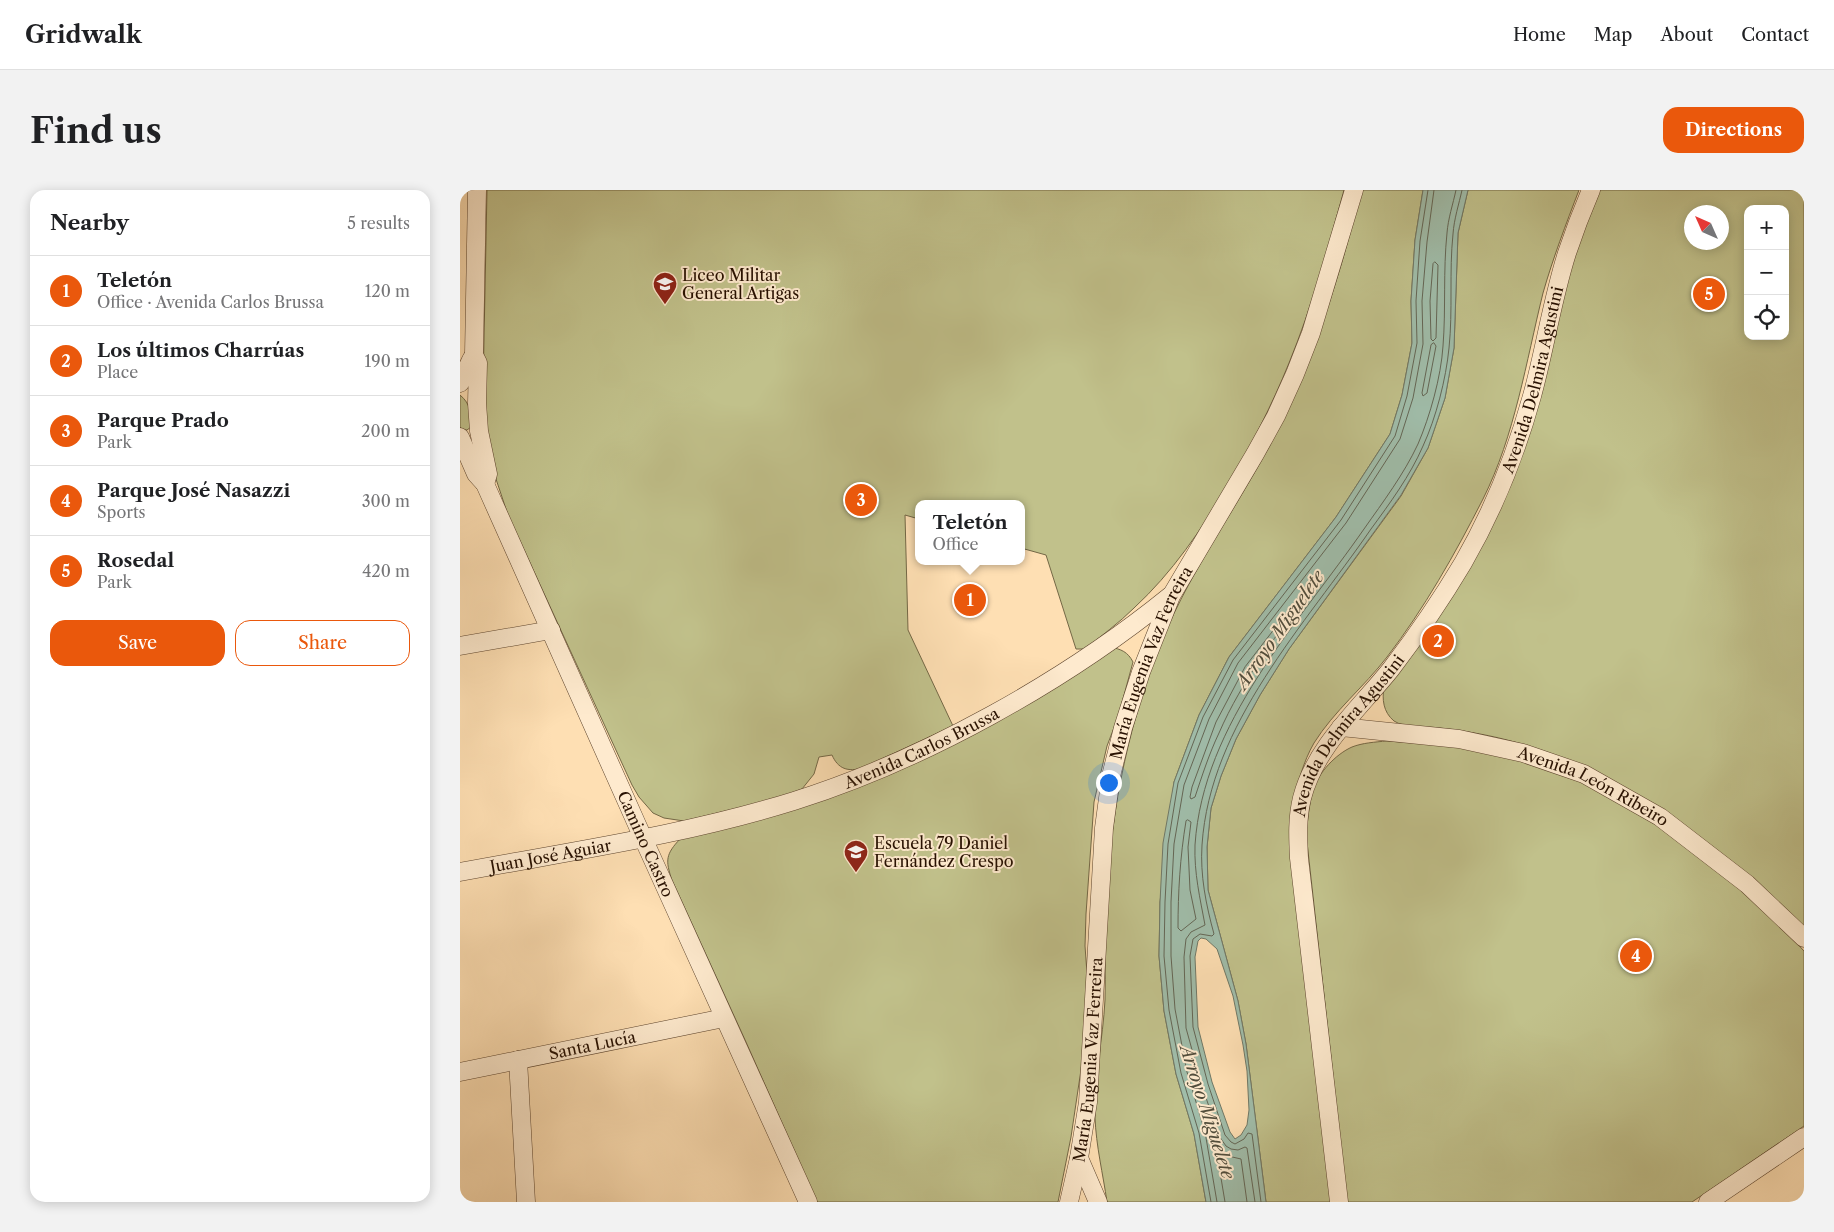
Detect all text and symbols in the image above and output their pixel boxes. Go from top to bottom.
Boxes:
text: Gridwalk [25,20,142,49]
text: Home [1513,24,1566,46]
text: Map [1594,24,1632,46]
text: About [1660,24,1713,46]
text: Contact [1741,24,1809,46]
button: Directions [1663,107,1804,153]
text: Find us [30,109,162,152]
north arrow [1684,205,1729,250]
map controls [1744,205,1789,340]
button: + [1744,205,1789,250]
text: Nearby [50,210,129,235]
text: 5 results [347,213,410,233]
button: − [1744,250,1789,295]
place label: Liceo Militar General Artigas [682,265,799,303]
text: Teletón [97,269,172,292]
school or university icon: Liceo Militar General Artigas [652,271,678,305]
pin: 5 [1693,275,1725,313]
text: 1 [62,281,70,301]
text: 120 m [365,281,410,301]
street label: Avenida Delmira Agustini [1497,284,1567,477]
text: Office · Avenida Carlos Brussa [97,292,324,312]
button: locate [1744,295,1789,340]
text: Los últimos Charrúas [97,339,304,362]
text: 2 [61,351,71,371]
text: 190 m [365,351,410,371]
text: Place [97,362,138,382]
text: Parque Prado [97,409,229,432]
text: 3 [61,421,71,441]
text: 200 m [361,421,410,441]
text: Park [97,432,132,452]
text: Parque José Nasazzi [97,479,290,502]
pin: 3 [845,481,877,519]
text: 4 [61,491,71,511]
text: 300 m [362,491,410,511]
popup [915,500,1025,565]
text: Sports [97,502,146,522]
text: Teletón [932,511,1008,534]
text: Office [932,534,979,554]
text: Rosedal [97,549,174,572]
text: 5 [62,561,70,581]
text: 420 m [362,561,410,581]
street label: María Eugenia Vaz Ferreira [1106,562,1197,762]
water label: Arroyo Miguelete [1229,565,1330,696]
text: Park [97,572,132,592]
pin: 1 [954,581,986,619]
button: Save [50,620,225,666]
button: Share [235,620,410,666]
pin: 2 [1422,622,1454,660]
street label: Avenida Delmira Agustini [1289,650,1409,819]
street label: Avenida Carlos Brussa [840,703,1003,793]
street label: Avenida León Ribeiro [1514,742,1673,830]
your location [1096,770,1122,796]
street label: Camino Castro [613,788,679,900]
place label: Escuela 79 Daniel Fernández Crespo [874,833,1014,871]
street label: Juan José Aguiar [485,835,613,877]
school or university icon: Escuela 79 Daniel Fernández Crespo [843,839,869,873]
pin: 4 [1620,937,1652,975]
street label: María Eugenia Vaz Ferreira [1068,956,1106,1164]
street label: Santa Lucía [547,1026,638,1064]
water label: Arroyo Miguelete [1174,1039,1239,1183]

